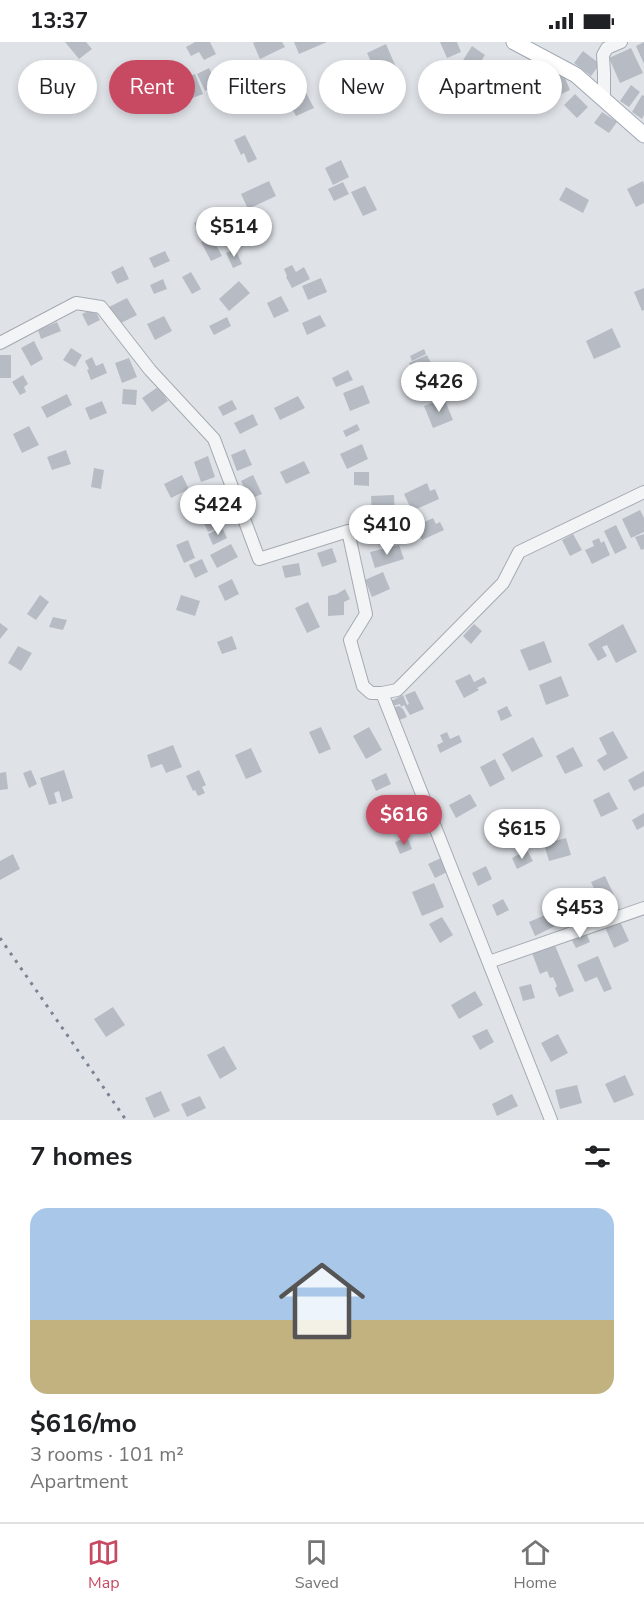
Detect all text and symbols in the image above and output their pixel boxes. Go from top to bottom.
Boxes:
text: 13:37 [30,6,88,36]
chip: Buy [18,60,97,114]
chip: Rent [109,60,195,114]
chip: Filters [207,60,307,114]
chip: New [319,60,406,114]
chip: Apartment [418,60,562,114]
pin: $514 [198,207,270,258]
text: $514 [210,213,258,240]
pin: $426 [403,362,475,413]
text: $426 [415,368,463,395]
pin: $424 [182,485,254,536]
text: $424 [194,491,242,518]
pin: $410 [351,505,423,556]
text: $410 [363,511,411,538]
pin: $616 [368,795,440,846]
text: $616 [380,801,428,828]
pin: $615 [486,809,558,860]
text: $615 [498,815,546,842]
pin: $453 [544,888,616,939]
text: $453 [556,894,604,921]
text: 7 homes [30,1139,132,1174]
icon: filters [581,1140,614,1173]
icon: home [268,1247,376,1355]
text: $616/mo [30,1406,137,1441]
text: 3 rooms · 101 m² [30,1441,184,1468]
text: Apartment [30,1468,128,1495]
tab: Map [87,1536,120,1594]
tab: Saved [295,1536,339,1594]
tab: Home [513,1536,557,1594]

